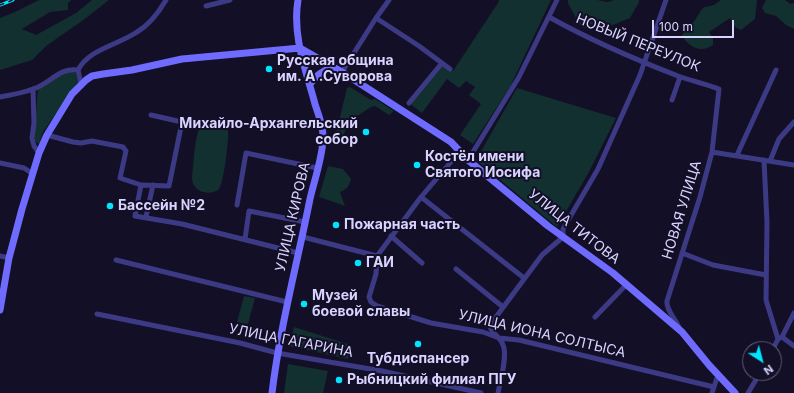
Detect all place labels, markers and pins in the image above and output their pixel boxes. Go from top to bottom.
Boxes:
place label: Русская община им. А .Суворова [277,53,394,86]
marker: Русская община им. А .Суворова [264,64,274,74]
place label: Михайло-Архангельский собор [179,116,358,148]
marker: Михайло-Архангельский собор [361,127,371,137]
place label: Костёл имени Святого Иосифа [425,149,540,182]
marker: Костёл имени Святого Иосифа [412,160,422,170]
place label: Бассейн №2 [118,198,205,214]
marker: Бассейн №2 [105,201,115,211]
place label: Пожарная часть [344,217,460,233]
marker: Пожарная часть [331,220,341,230]
place label: ГАИ [366,255,394,271]
marker: ГАИ [353,258,363,268]
place label: Музей боевой славы [312,288,410,320]
marker: Музей боевой славы [299,299,309,309]
marker: Тубдиспансер [413,339,423,349]
place label: Тубдиспансер [367,351,469,367]
place label: Рыбницкий филиал ПГУ [347,372,517,388]
marker: Рыбницкий филиал ПГУ [334,375,344,385]

